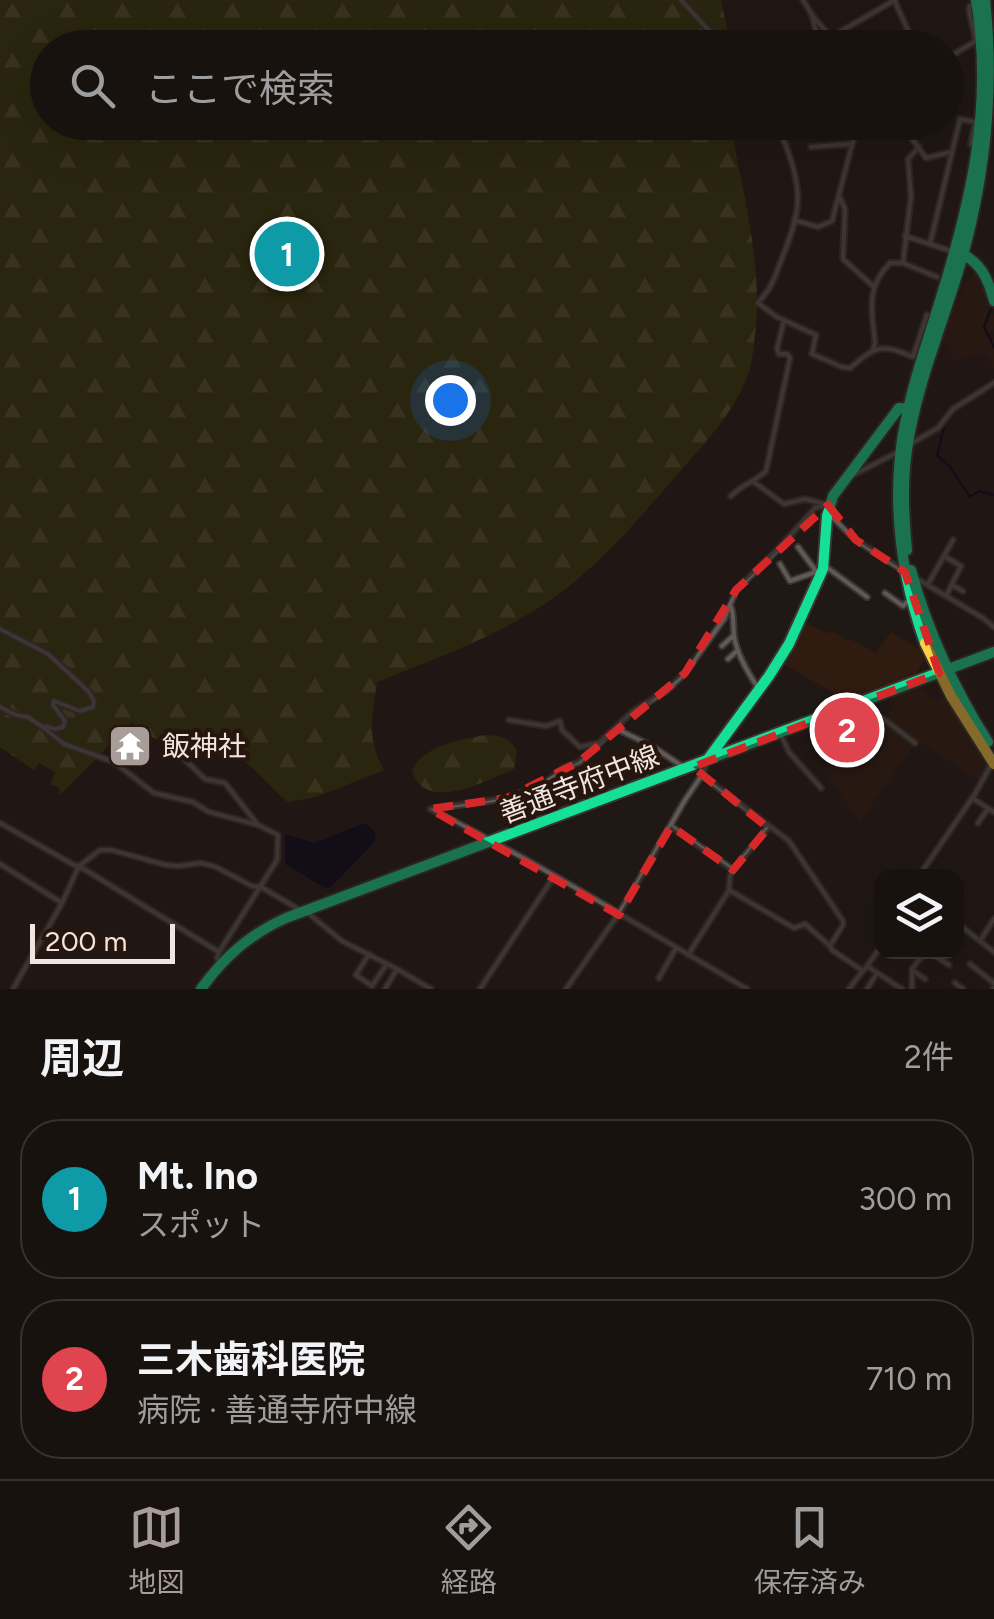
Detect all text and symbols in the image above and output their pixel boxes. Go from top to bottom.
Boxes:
search box [30,30,964,140]
icon: search [65,58,120,113]
text: ここで検索 [145,66,335,112]
pin: 1 [254,216,320,292]
your location [425,375,476,426]
pin: 2 [814,692,880,768]
temple icon: 飯神社 [107,723,153,769]
place label: 飯神社 [162,729,246,763]
street label: 善通寺府中線 [494,738,664,830]
map controls [874,869,964,959]
button: layers [874,869,964,959]
scale bar [30,919,175,964]
text: 200 m [45,924,127,958]
text: 周辺 [40,1033,124,1084]
text: 2件 [904,1038,954,1076]
text: Mt. Ino [137,1153,258,1199]
text: 1 [68,1180,81,1218]
text: 300 m [858,1180,952,1218]
text: スポット [137,1206,265,1244]
text: 三木歯科医院 [137,1337,365,1383]
text: 2 [65,1360,84,1398]
text: 710 m [866,1360,952,1398]
text: 病院 · 善通寺府中線 [137,1391,417,1429]
tab: 地図 [128,1500,184,1600]
tab: 経路 [441,1500,497,1600]
tab: 保存済み [754,1500,866,1600]

